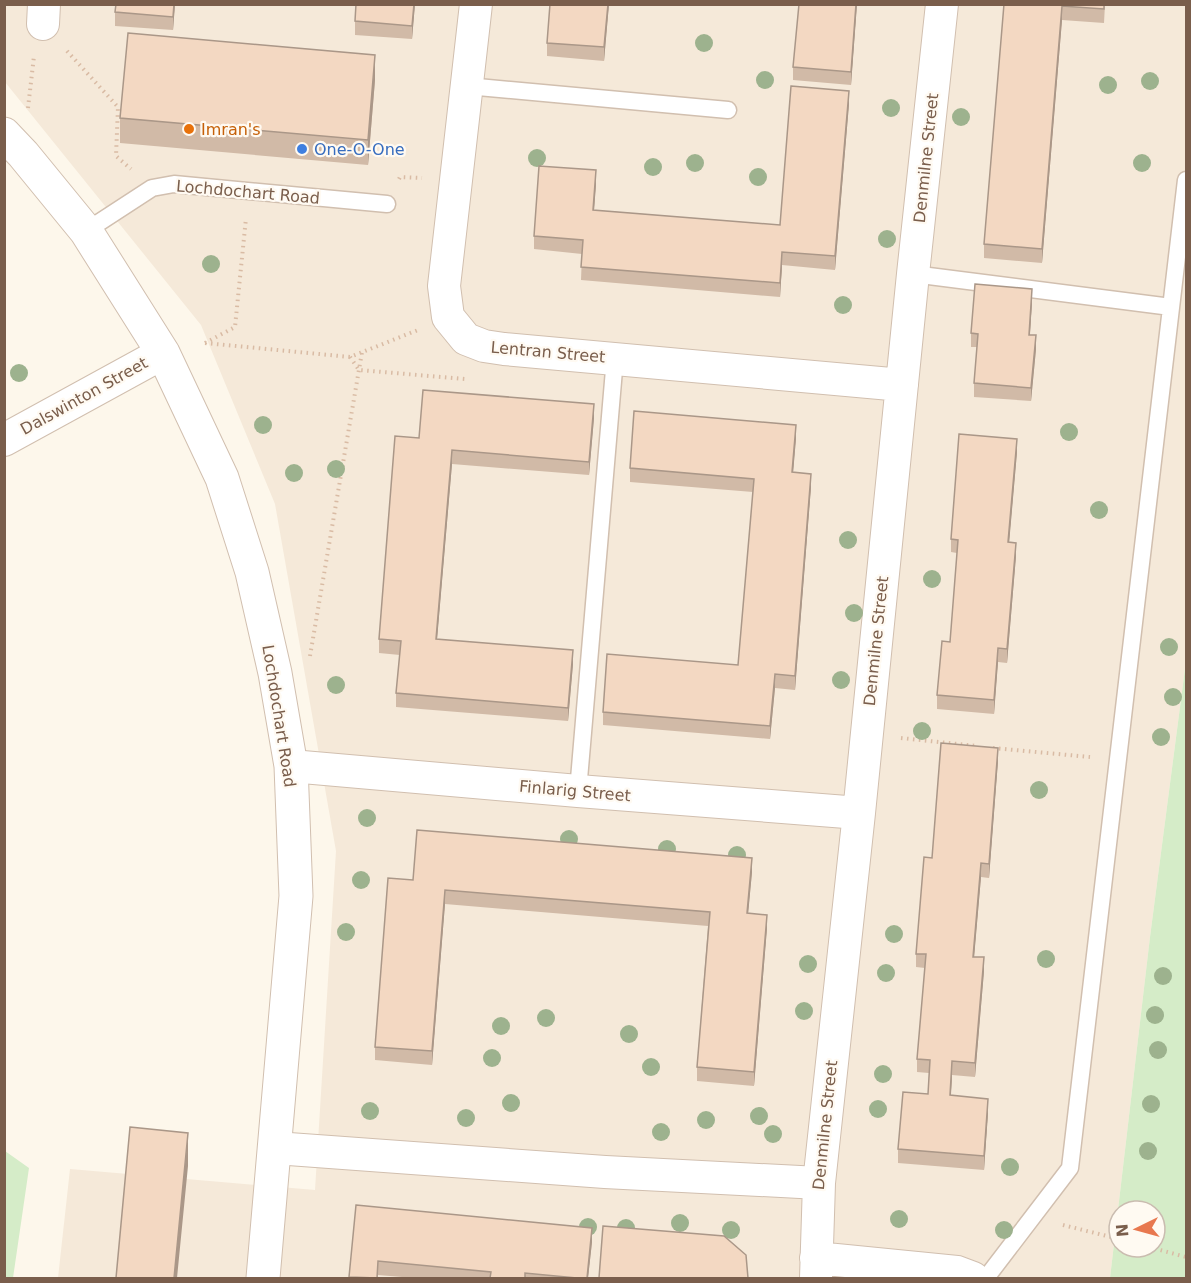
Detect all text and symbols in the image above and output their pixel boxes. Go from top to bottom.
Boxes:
street label: Denmilne Street [910,92,942,224]
place label: Imran's [201,120,261,139]
marker: Imran's [182,122,196,136]
place label: One-O-One [314,140,405,159]
marker: One-O-One [295,142,309,156]
street label: Lochdochart Road [175,176,321,208]
street label: Lentran Street [490,338,606,366]
street label: Dalswinton Street [17,353,151,439]
street label: Denmilne Street [860,575,892,707]
street label: Lochdochart Road [258,643,300,789]
street label: Finlarig Street [519,777,631,805]
street label: Denmilne Street [809,1059,841,1191]
north arrow [1107,1199,1167,1259]
text: N [1113,1223,1133,1238]

